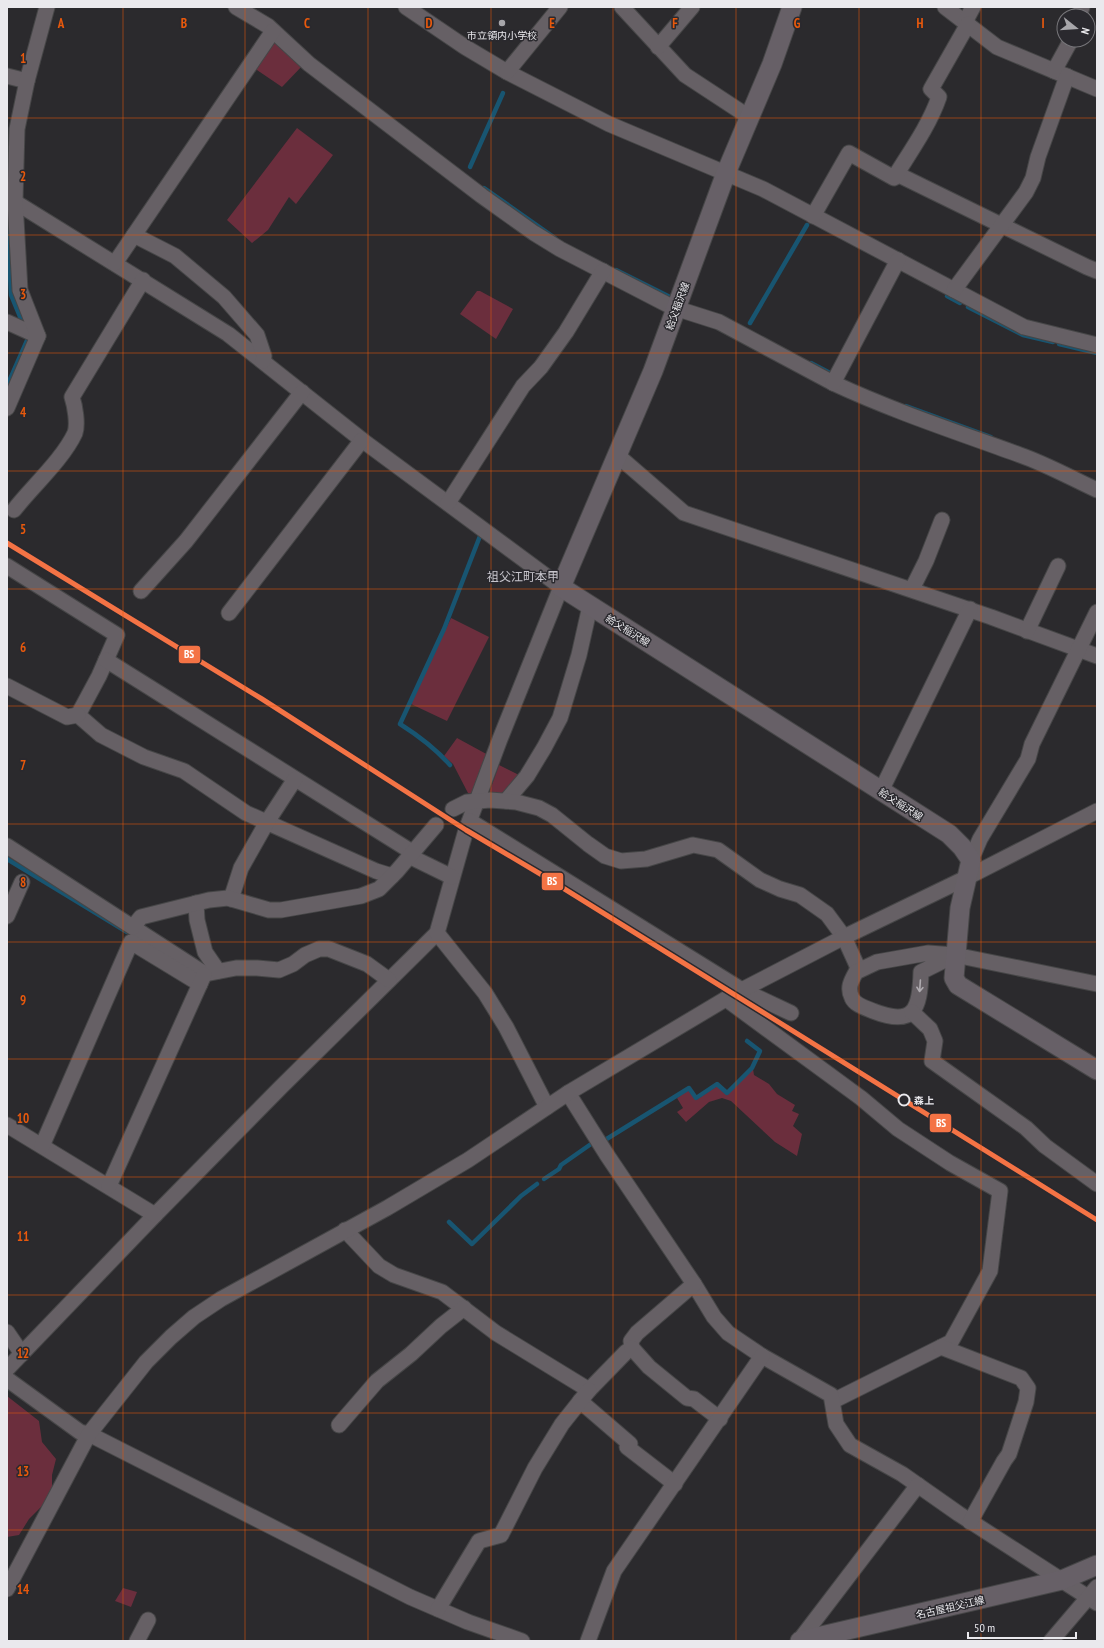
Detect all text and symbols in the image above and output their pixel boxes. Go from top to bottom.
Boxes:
north arrow [1056,8,1096,48]
text: A [57,15,65,32]
text: B [181,15,187,32]
text: C [304,15,310,32]
text: D [426,15,433,32]
text: E [549,15,555,32]
text: F [672,15,678,32]
text: G [794,15,801,32]
text: H [917,15,924,32]
text: I [1041,15,1045,32]
marker: 市立領内小学校 [497,18,507,28]
text: N [1078,26,1093,36]
place label: 市立領内小学校 [467,29,537,42]
text: 1 [20,50,26,67]
text: 2 [20,168,26,185]
street label: 給父稲沢線 [663,280,692,332]
text: 3 [20,286,26,303]
text: 4 [20,404,27,421]
text: 5 [20,521,26,538]
district label: 祖父江町本甲 [487,569,559,584]
street label: 給父稲沢線 [603,612,652,649]
text: 6 [20,639,26,656]
line badge: BS [178,645,201,664]
text: BS [184,647,194,661]
text: 7 [20,757,26,774]
street label: 給父稲沢線 [876,785,925,823]
line badge: BS [541,872,564,891]
text: 8 [20,874,26,891]
text: BS [547,874,557,888]
one-way arrow [917,979,924,992]
text: 9 [20,992,26,1009]
marker: 森上 [897,1093,911,1107]
place label: 森上 [914,1094,934,1107]
text: 10 [17,1110,29,1127]
line badge: BS [929,1113,952,1133]
text: BS [936,1116,946,1130]
text: 11 [17,1228,29,1245]
text: 12 [17,1345,29,1362]
text: 13 [17,1463,29,1480]
text: 14 [17,1581,30,1598]
street label: 名古屋祖父江線 [915,1593,986,1622]
scale bar [968,1614,1076,1640]
text: 50 m [974,1620,995,1635]

